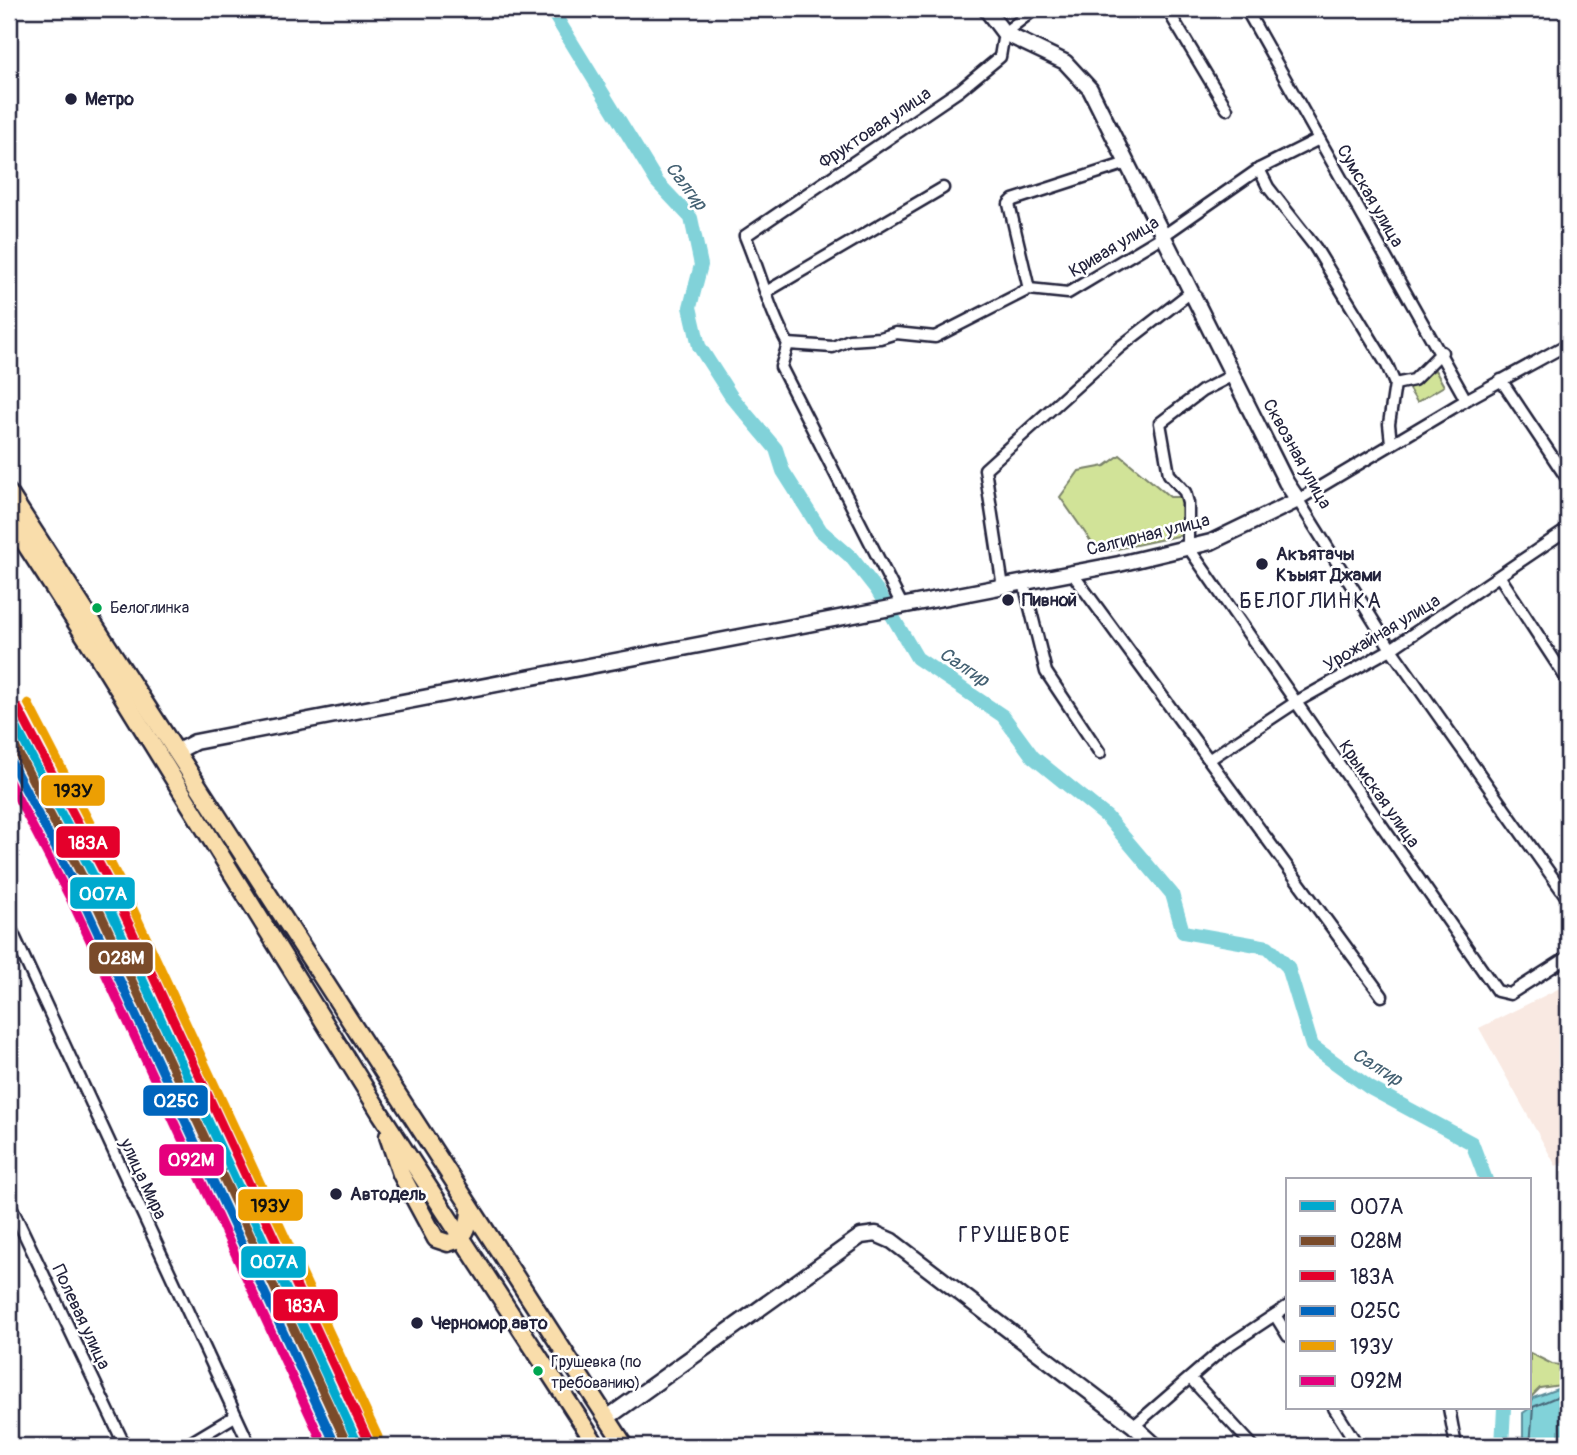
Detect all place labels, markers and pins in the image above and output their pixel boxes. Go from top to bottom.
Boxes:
place label: Метро [85,88,134,111]
marker: Метро [63,91,79,107]
place label: Акъятачы Къыят Джами [1276,543,1381,587]
marker: Акъятачы Къыят Джами [1254,556,1270,572]
place label: Пивной [1022,589,1077,612]
marker: Пивной [1000,592,1016,608]
place label: Белоглинка [110,598,189,618]
marker: Белоглинка [90,601,104,615]
place label: Автодель [350,1183,427,1206]
marker: Автодель [328,1186,344,1202]
place label: Черномор авто [431,1312,548,1335]
marker: Черномор авто [409,1315,425,1331]
place label: Грушевка (по требованию) [551,1352,642,1393]
marker: Грушевка (по требованию) [531,1364,545,1378]

